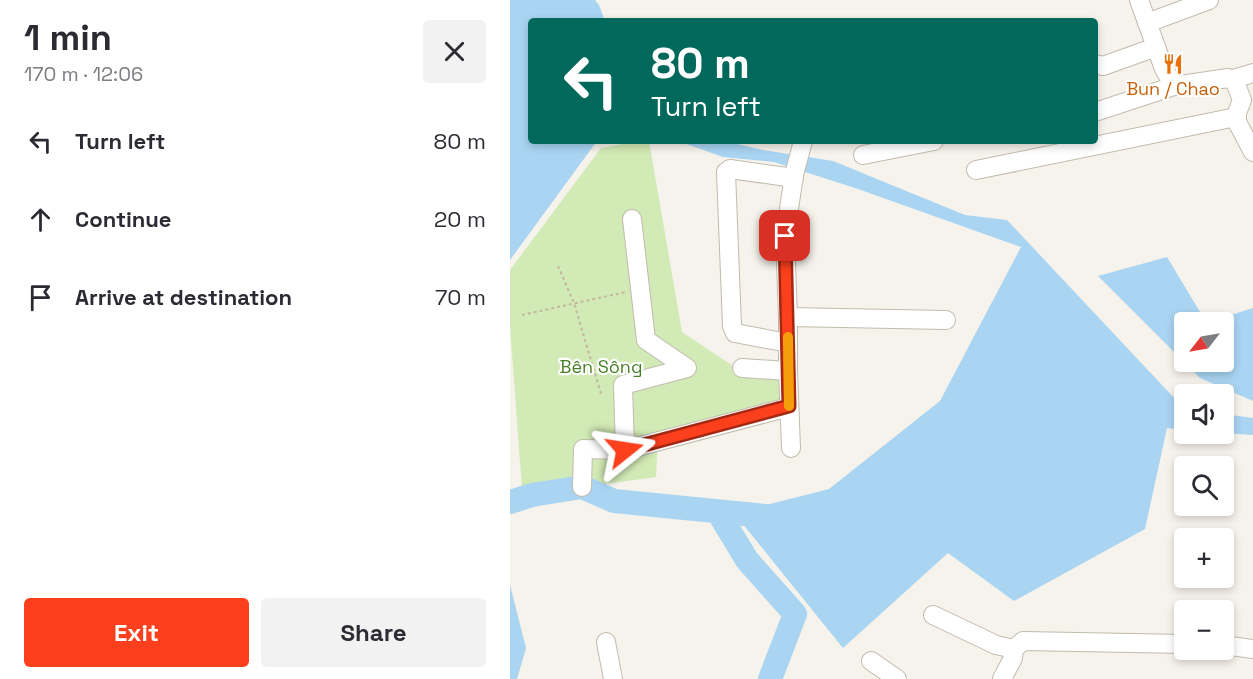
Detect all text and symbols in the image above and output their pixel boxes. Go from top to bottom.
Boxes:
text: 1 min [24,15,112,61]
button: close [423,20,486,83]
text: 80 m [651,37,750,90]
icon: left [552,42,630,120]
restaurant icon: Bun / Chao [1161,52,1185,76]
text: 170 m · 12:06 [24,61,143,87]
place label: Bun / Chao [1126,77,1220,100]
text: Turn left [651,89,761,124]
icon: left [24,125,57,158]
text: Turn left [75,127,165,155]
text: 80 m [434,127,486,155]
icon: ahead [24,203,57,236]
text: Continue [75,205,171,233]
text: 20 m [434,205,486,233]
pin [759,210,810,261]
icon: arrive [768,219,801,252]
icon: arrive [24,281,57,314]
text: Arrive at destination [75,283,292,311]
text: 70 m [435,283,486,311]
north arrow [1174,312,1234,372]
map controls [1174,312,1234,660]
park label: Bên Sông [560,355,642,378]
button: sound [1174,384,1234,444]
position arrow [593,418,657,482]
button: search [1174,456,1234,516]
button: + [1174,528,1234,588]
button: Exit [24,598,249,667]
button: Share [261,598,486,667]
button: − [1174,600,1234,660]

